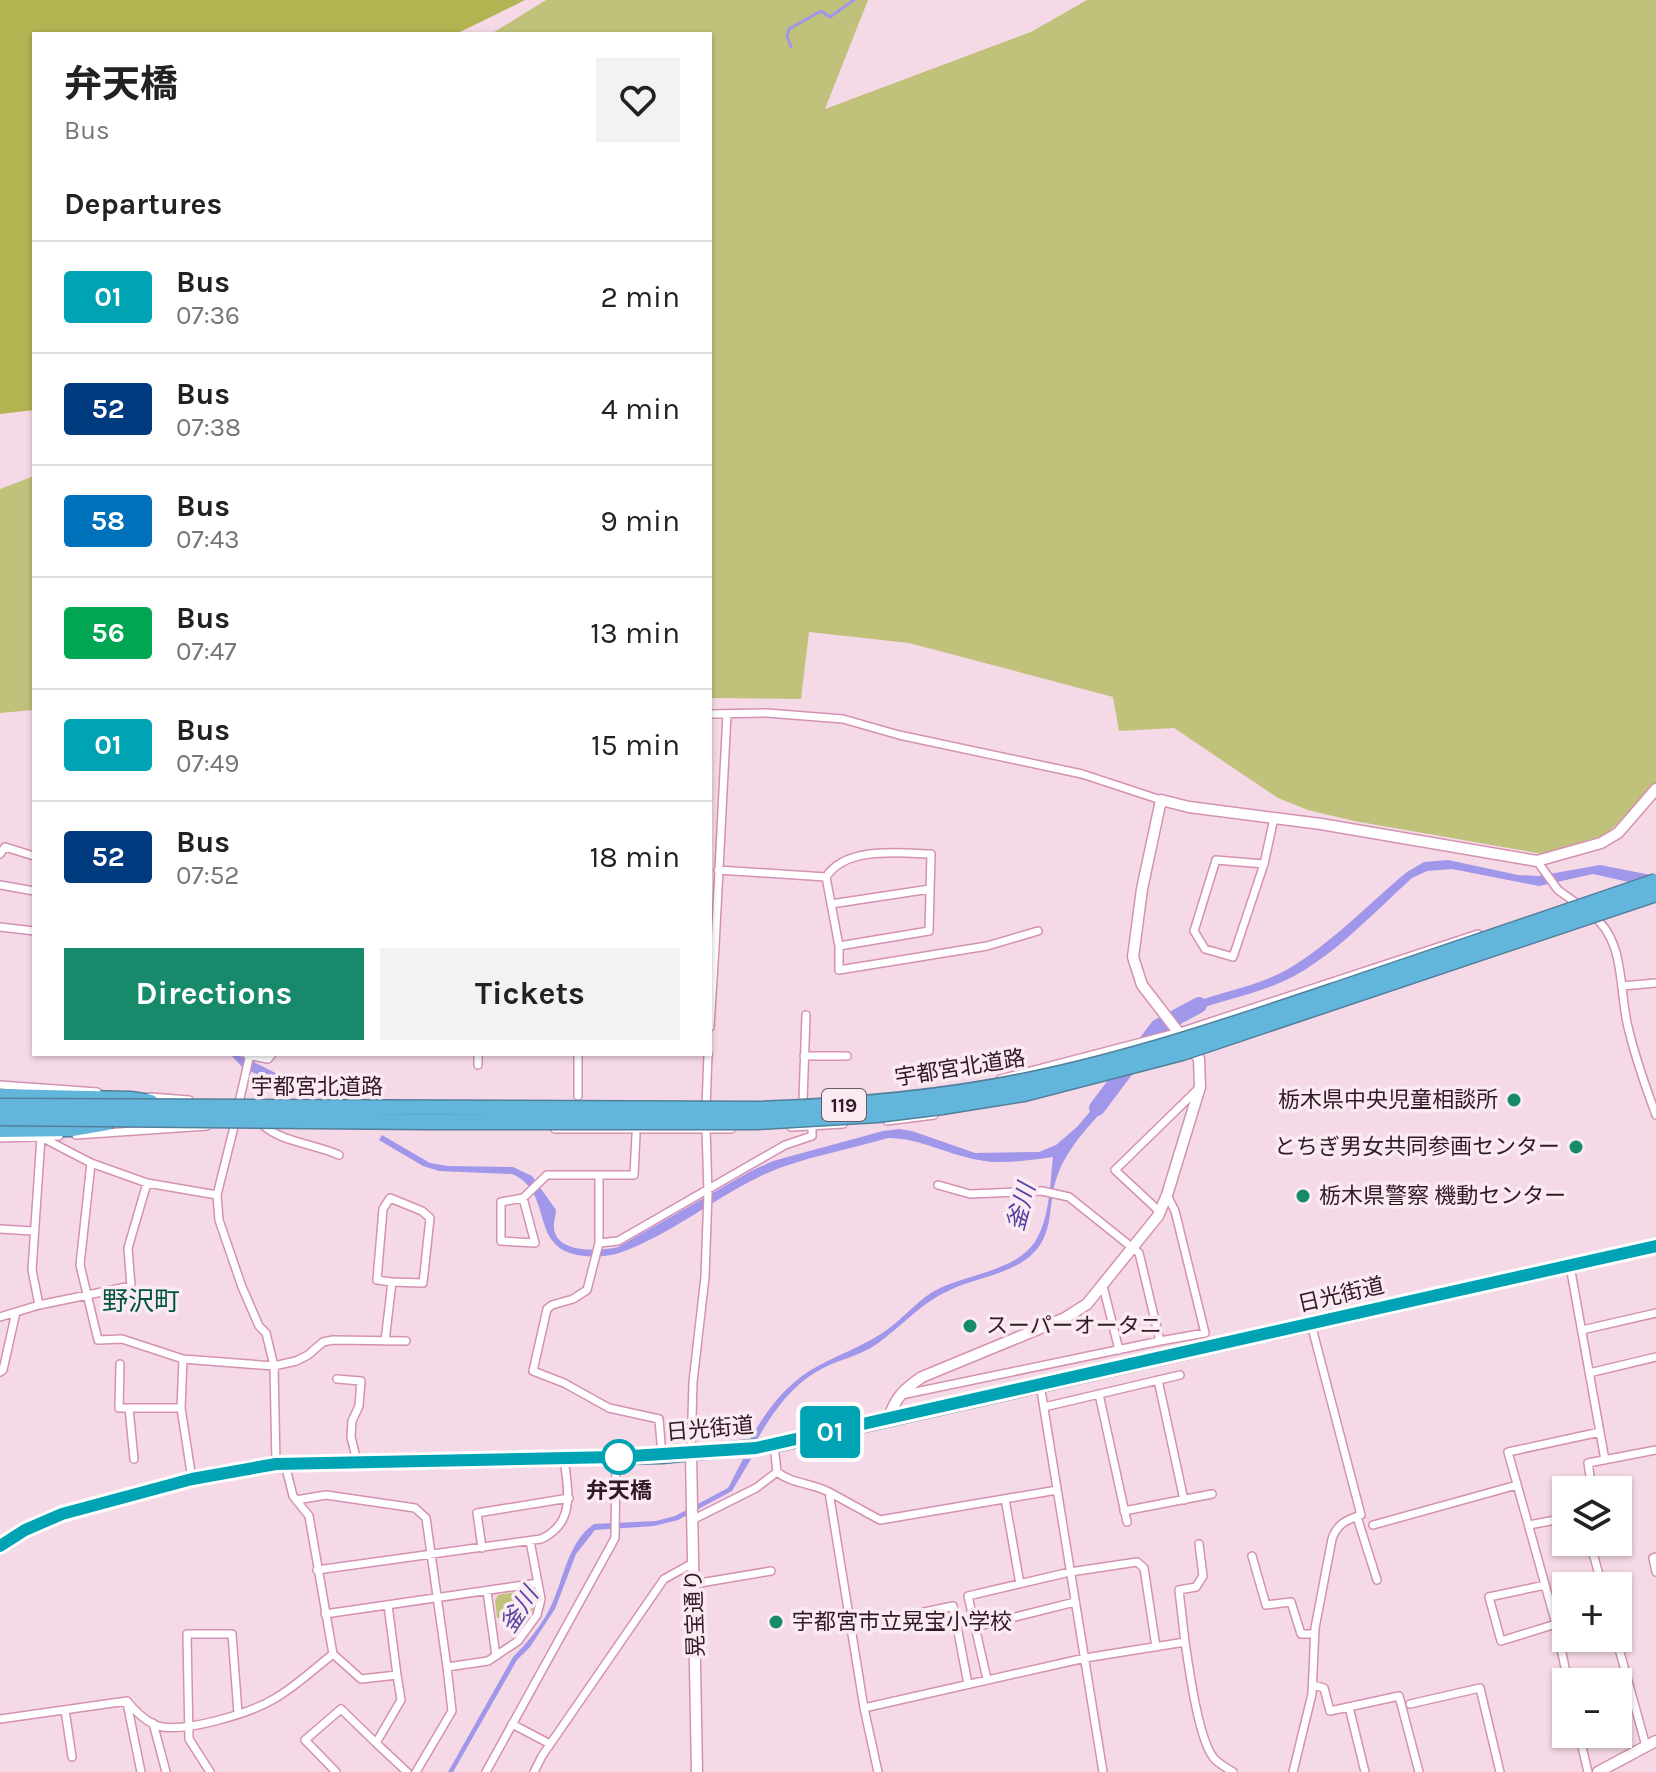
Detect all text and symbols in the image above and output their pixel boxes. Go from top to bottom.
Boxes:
button: heart [596,58,680,142]
text: 弁天橋 [64,62,178,107]
text: Bus [64,115,110,146]
text: Departures [64,186,222,222]
text: Bus [176,264,230,300]
text: 2 min [600,279,680,315]
text: 01 [94,280,122,313]
text: 07:36 [176,300,240,331]
text: Bus [176,376,230,412]
text: 4 min [601,391,680,427]
text: 52 [91,392,125,425]
text: 07:38 [176,412,241,443]
text: Bus [176,488,230,524]
text: 9 min [600,503,680,539]
text: 58 [91,504,125,537]
text: 07:43 [176,524,240,555]
text: Bus [176,600,230,636]
text: 13 min [590,615,680,651]
text: 56 [91,616,125,649]
text: 07:47 [176,636,236,667]
text: Bus [176,712,230,748]
text: 15 min [591,727,680,763]
text: 01 [94,728,122,761]
text: 07:49 [176,748,239,779]
text: Bus [176,824,230,860]
text: 18 min [589,839,680,875]
text: 52 [91,840,125,873]
text: 07:52 [176,860,239,891]
button: Directions [64,948,364,1040]
button: Tickets [380,948,680,1040]
street label: 宇都宮北道路 [893,1045,1027,1091]
street label: 宇都宮北道路 [251,1074,383,1100]
place label: 栃木県中央児童相談所 [1278,1087,1498,1113]
road number: 119 [822,1089,866,1121]
marker: 栃木県中央児童相談所 [1505,1091,1523,1109]
place label: とちぎ男女共同参画センター [1274,1134,1560,1160]
marker: とちぎ男女共同参画センター [1567,1138,1585,1156]
water label: 釜川 [1001,1177,1042,1234]
place label: 栃木県警察 機動センター [1319,1183,1566,1209]
marker: 栃木県警察 機動センター [1294,1187,1312,1205]
street label: 日光街道 [1295,1272,1387,1318]
district label: 野沢町 [102,1286,180,1317]
place label: スーパーオータニ [986,1313,1162,1339]
marker: スーパーオータニ [961,1317,979,1335]
line badge: 01 [794,1406,866,1458]
street label: 日光街道 [665,1412,755,1446]
text: 01 [816,1415,844,1448]
marker: 弁天橋 [602,1440,636,1474]
map controls [1552,1476,1632,1748]
button: layers [1552,1476,1632,1556]
place label: 弁天橋 [586,1478,652,1504]
street label: 晃宝通り [680,1569,710,1657]
button: + [1552,1572,1632,1652]
water label: 釜川 [494,1580,545,1638]
place label: 宇都宮市立晃宝小学校 [792,1609,1012,1635]
marker: 宇都宮市立晃宝小学校 [767,1613,785,1631]
button: − [1552,1668,1632,1748]

